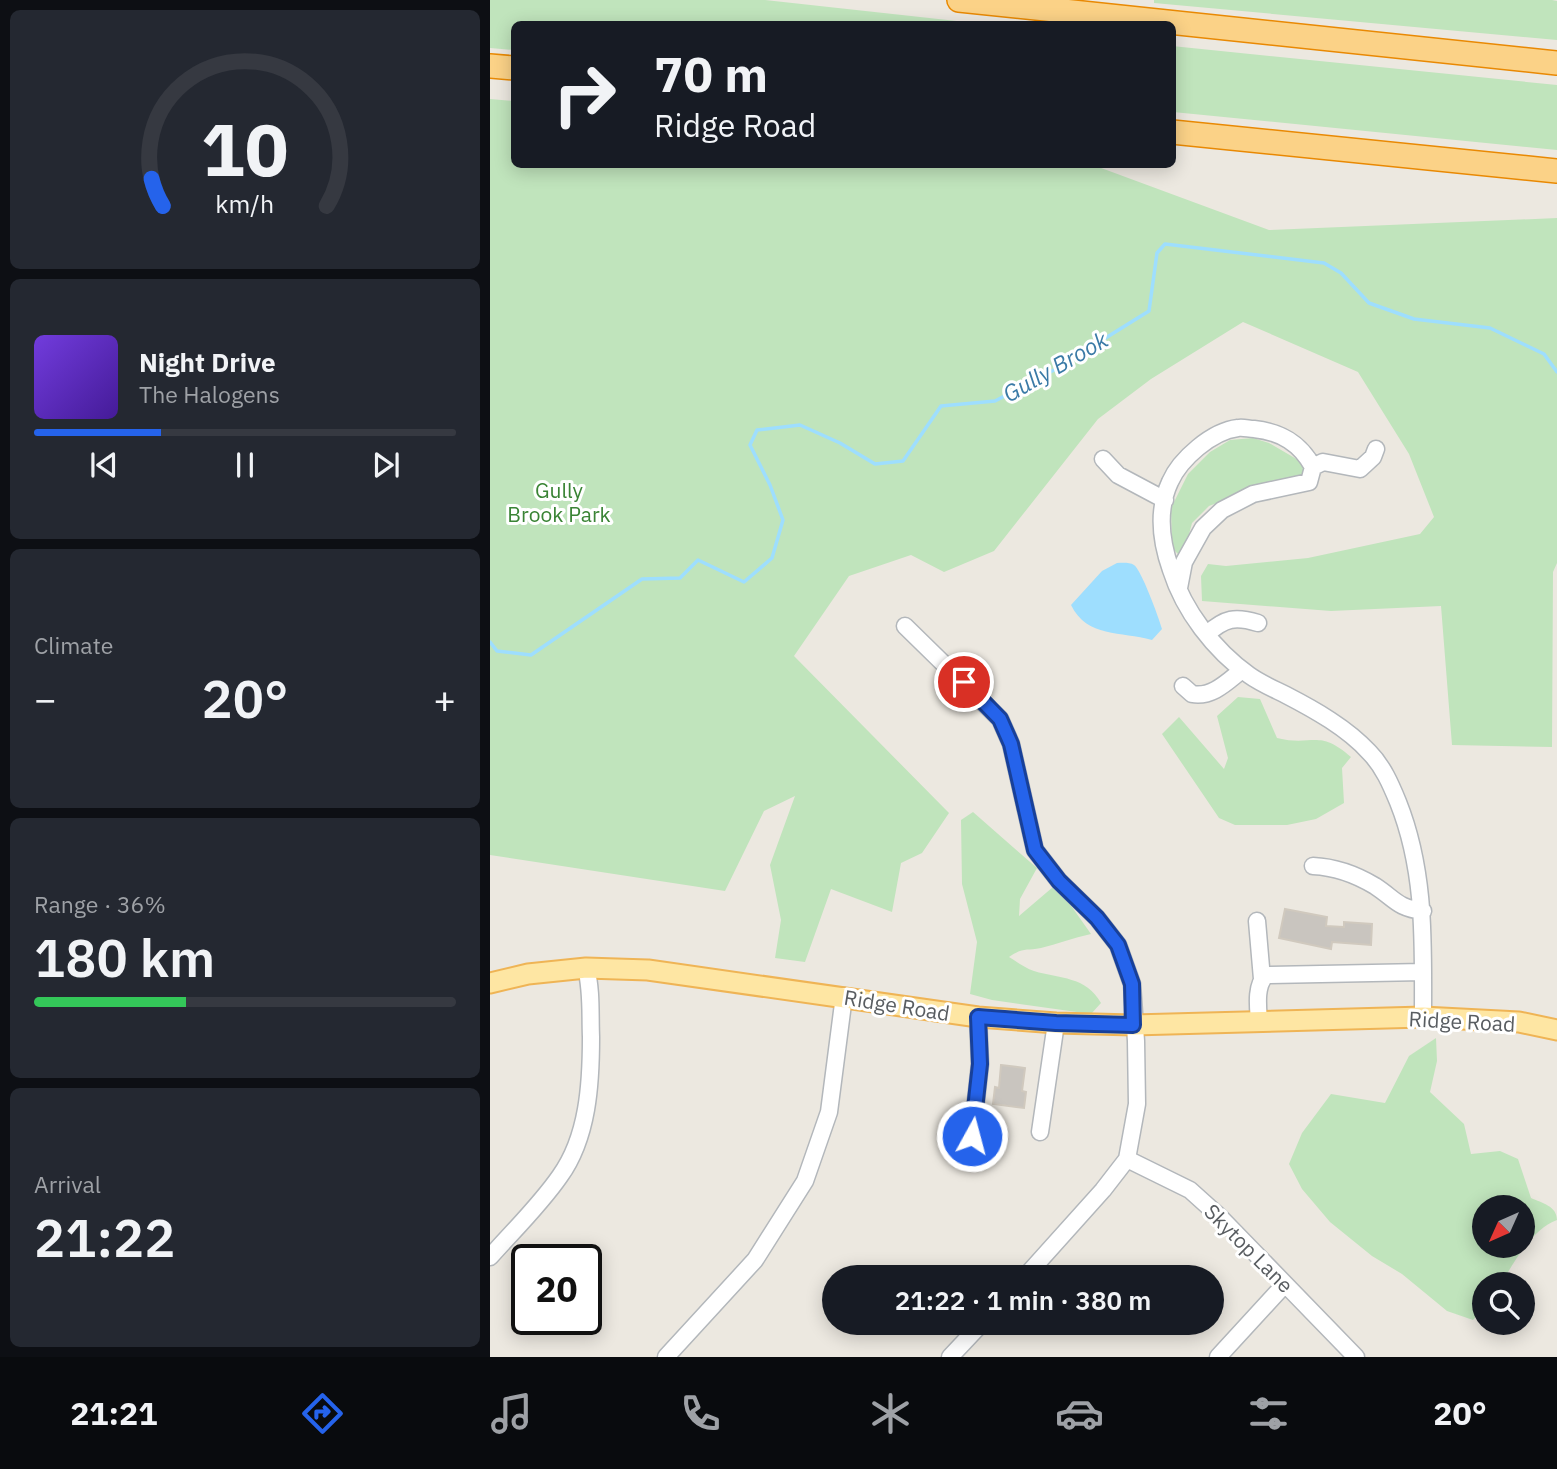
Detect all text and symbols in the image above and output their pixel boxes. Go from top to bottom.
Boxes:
text: 70 m [654,42,768,105]
icon: right [539,49,630,140]
text: 10 [201,101,289,196]
text: Ridge Road [654,104,816,146]
text: km/h [216,187,274,220]
water label: Gully Brook [997,323,1114,408]
text: Night Drive [139,345,276,379]
text: The Halogens [139,379,280,409]
icon: previous [85,446,123,484]
icon: pause [226,446,264,484]
icon: next [367,446,405,484]
park label: Gully Brook Park [507,476,611,528]
text: Climate [34,630,113,660]
pin [934,652,994,712]
icon: arrive [945,663,983,701]
text: 20° [202,665,288,732]
text: − [34,674,57,723]
text: + [433,674,456,723]
text: Range · 36% [34,889,166,919]
text: 180 km [34,924,215,991]
street label: Ridge Road [842,983,952,1027]
street label: Ridge Road [1408,1004,1516,1038]
position arrow [935,1099,1009,1173]
text: Arrival [34,1169,101,1199]
north arrow [1472,1195,1535,1258]
map controls [1472,1195,1535,1335]
street label: Skytop Lane [1198,1197,1300,1299]
text: 21:22 [34,1204,175,1271]
speed limit sign: 20 [511,1244,602,1335]
button: search [1472,1272,1535,1335]
text: 21:22 · 1 min · 380 m [895,1283,1151,1317]
icon: directions [298,1389,347,1438]
icon: music [487,1389,536,1438]
icon: phone [676,1389,725,1438]
icon: climate [866,1389,915,1438]
icon: car [1055,1389,1104,1438]
icon: filters [1244,1389,1293,1438]
text: 21:21 [70,1392,158,1434]
text: 20° [1433,1392,1487,1434]

